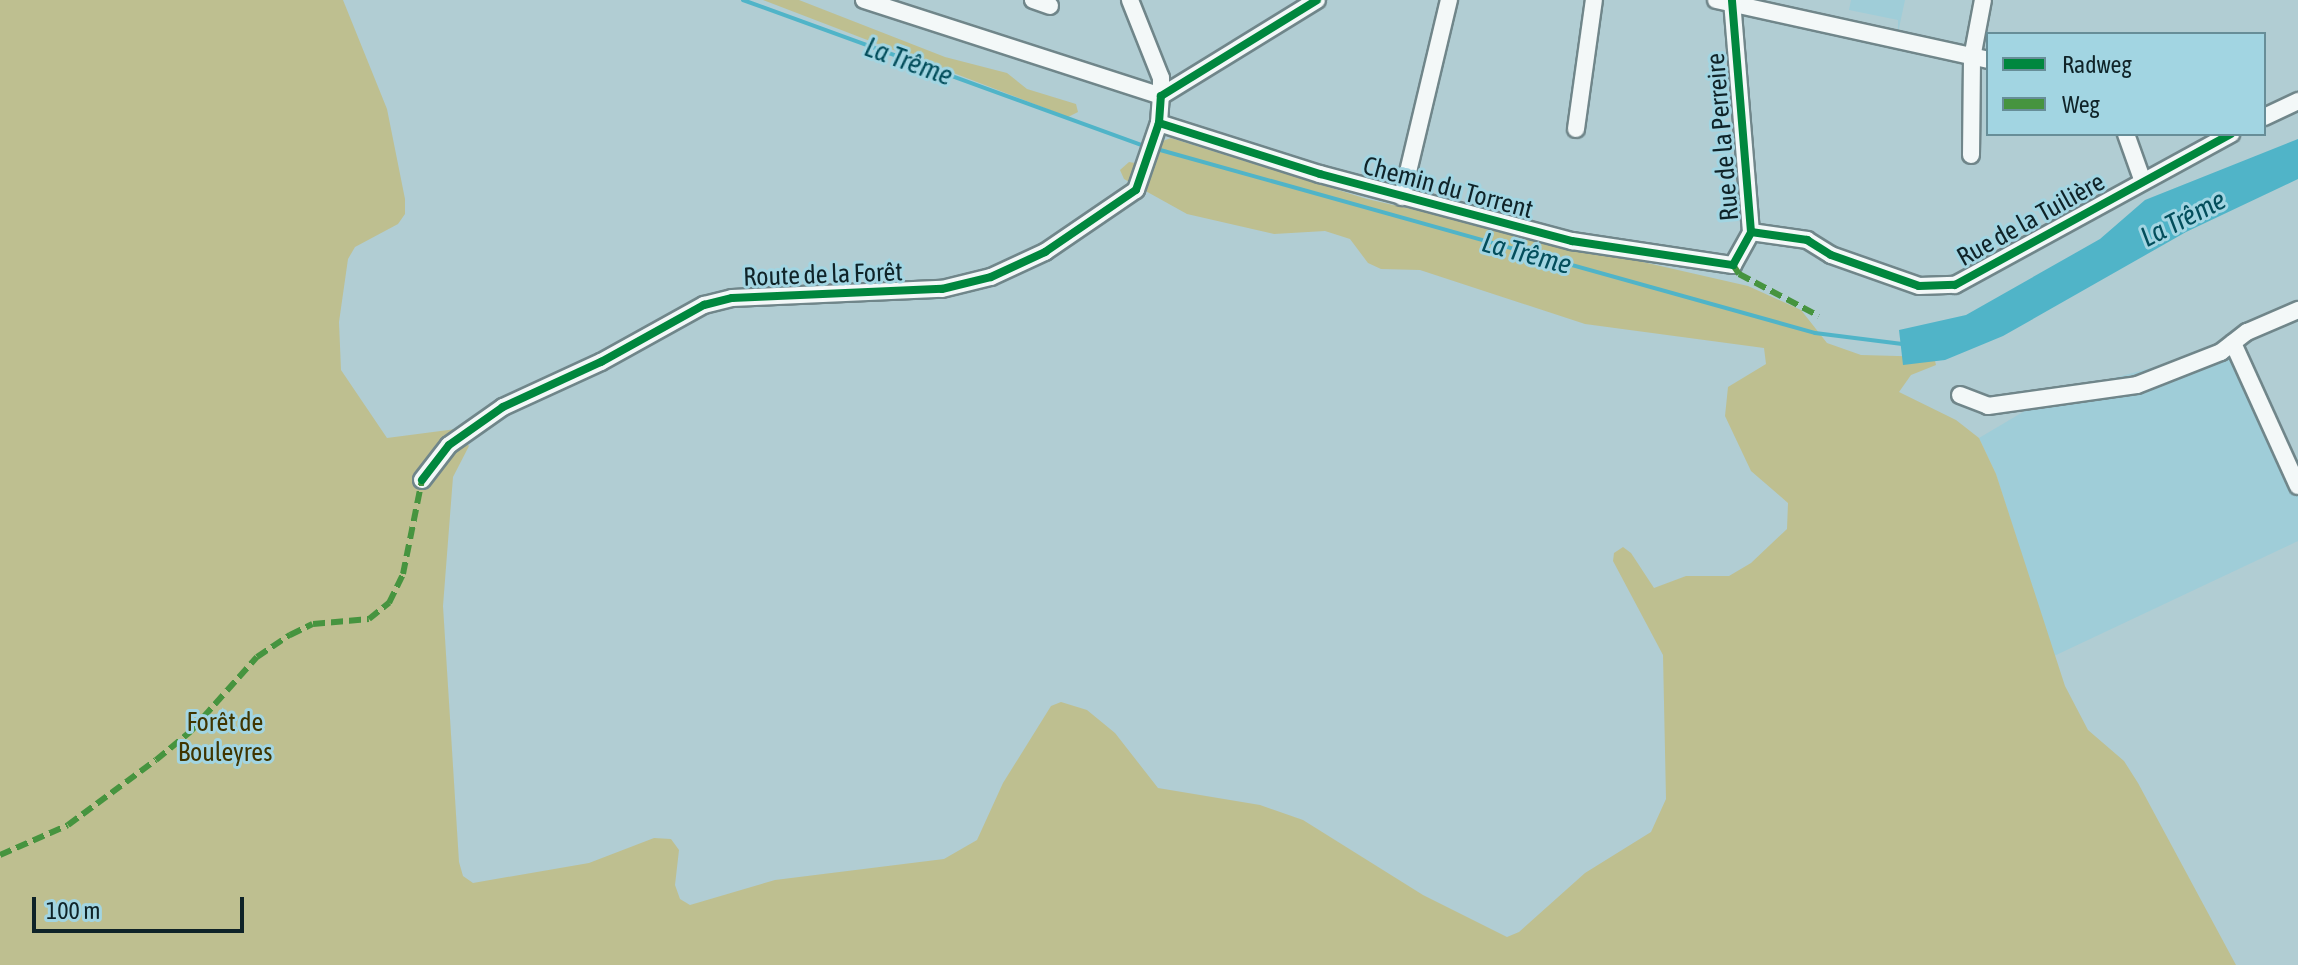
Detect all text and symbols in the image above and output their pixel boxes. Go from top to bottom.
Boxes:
water label: La Trême [860,30,958,92]
legend [1986,32,2266,136]
text: Radweg [2062,51,2132,78]
street label: Rue de la Perreire [1700,52,1746,222]
text: Weg [2062,91,2100,118]
street label: Chemin du Torrent [1360,150,1536,226]
street label: Rue de la Tuilière [1952,167,2110,273]
water label: La Trême [2135,182,2231,254]
water label: La Trême [1479,225,1575,281]
street label: Route de la Forêt [743,257,903,293]
park label: Forêt de Bouleyres [178,707,272,768]
scale bar [36,881,248,931]
text: 100 m [46,897,100,924]

